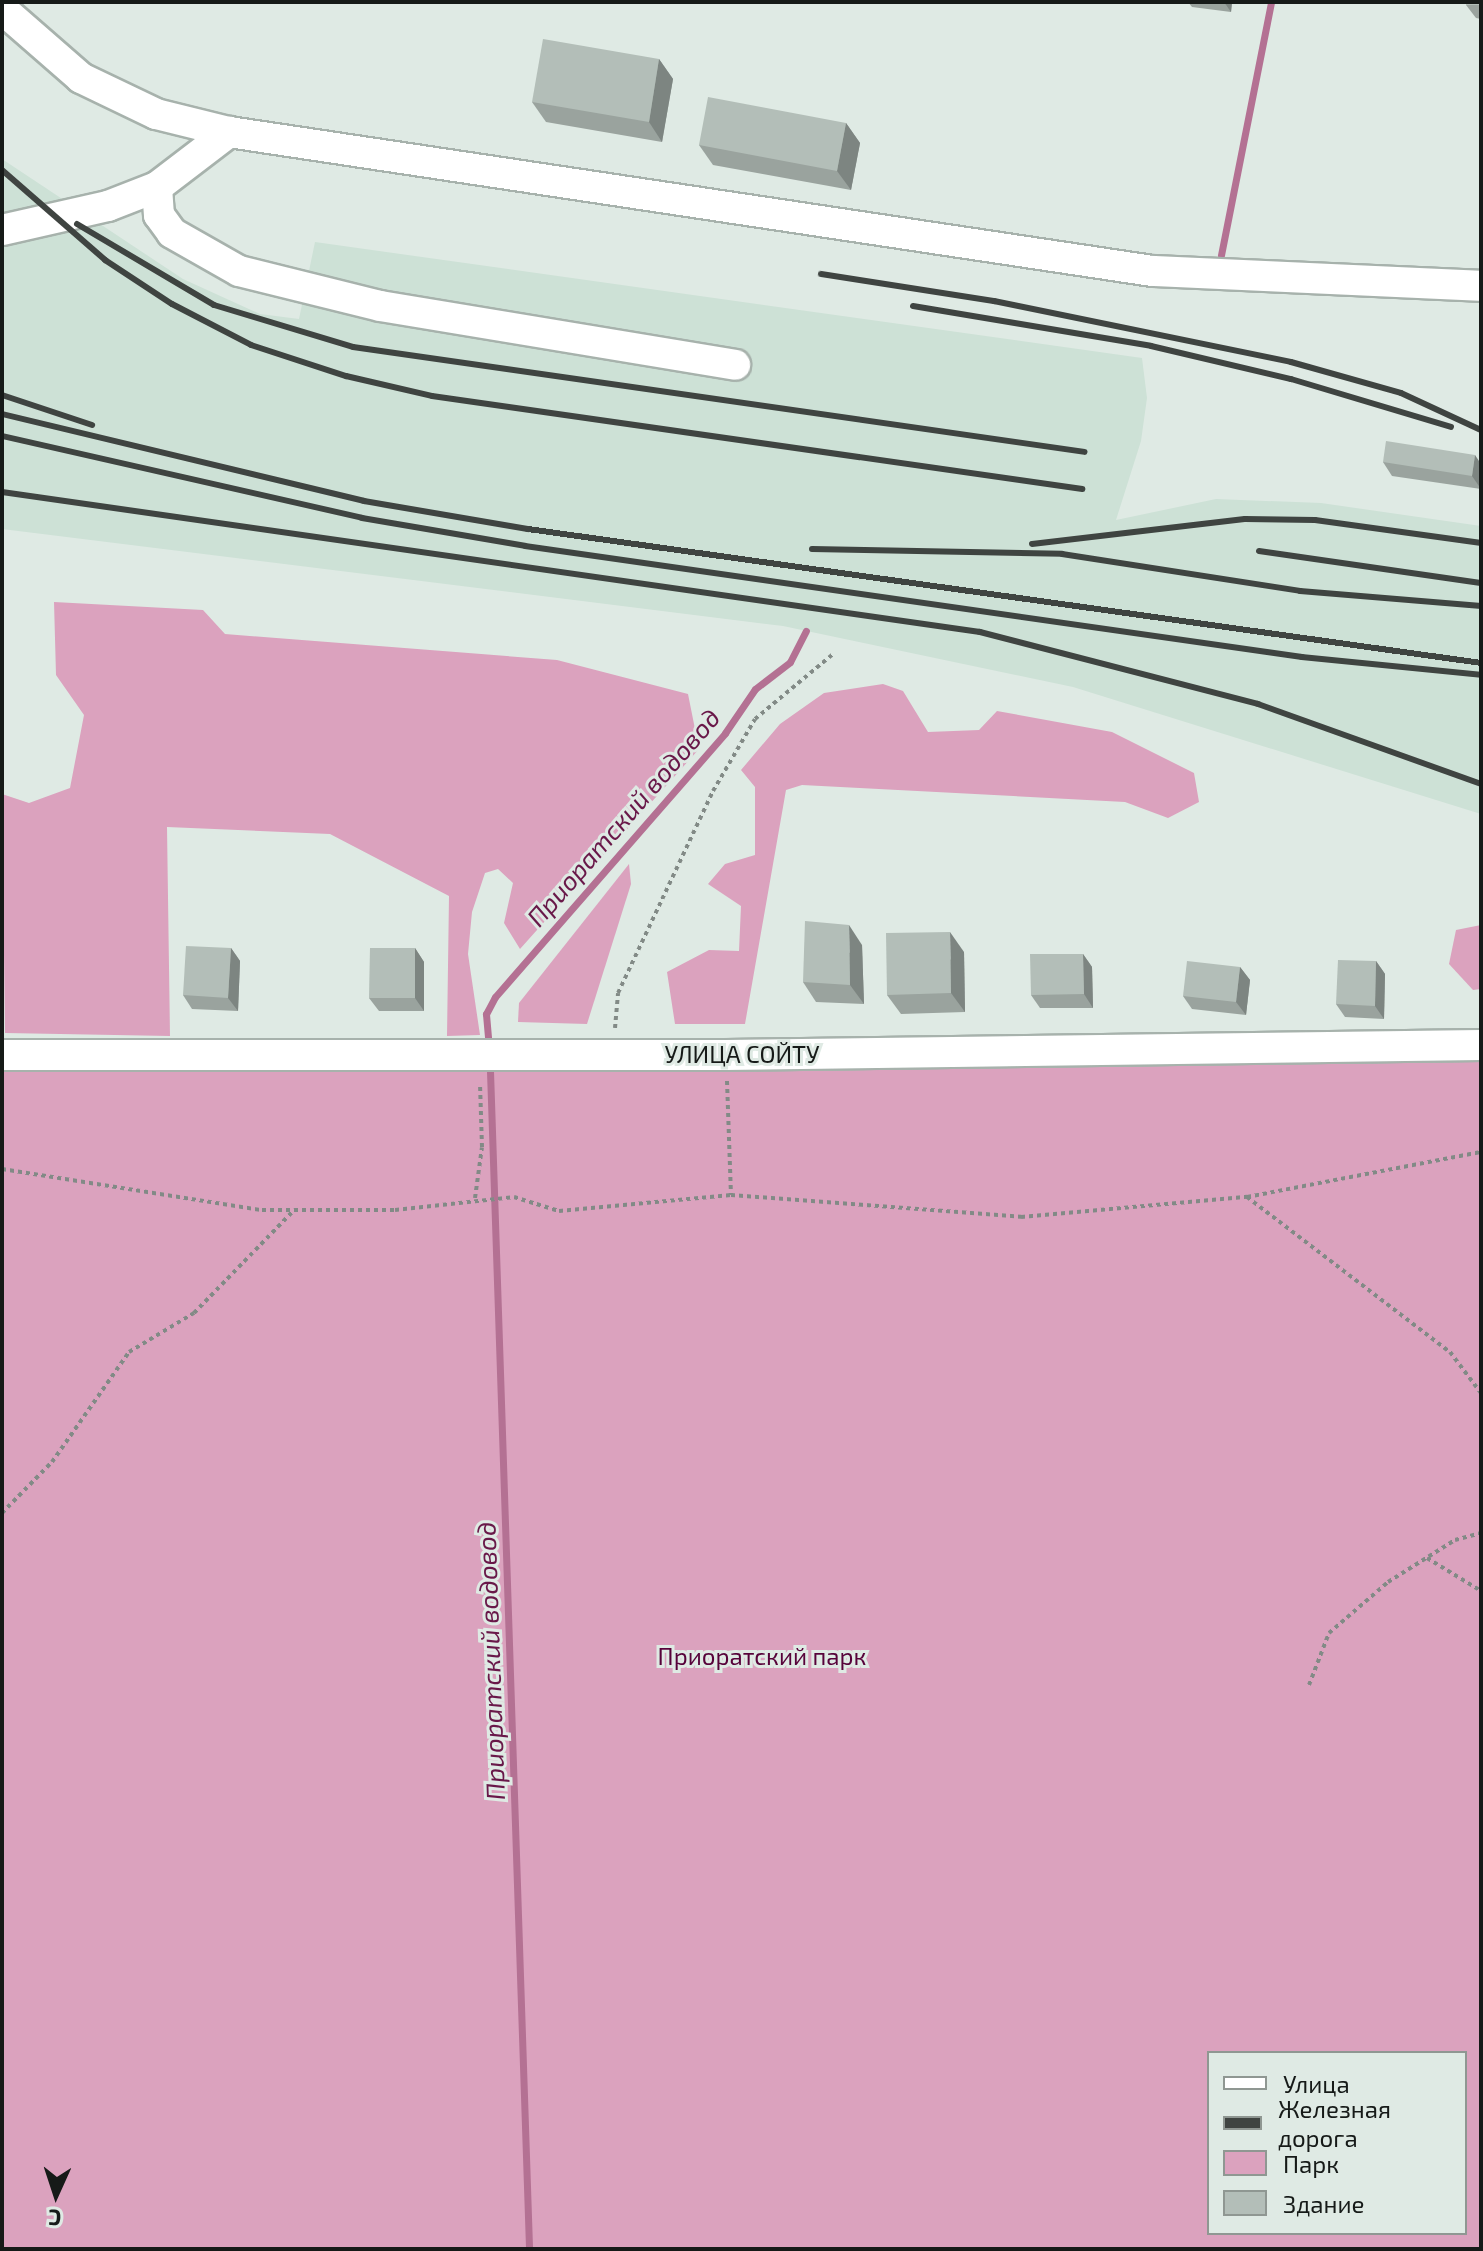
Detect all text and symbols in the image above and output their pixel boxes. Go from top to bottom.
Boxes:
water label: Приоратский водовод [520,702,726,932]
street label: УЛИЦА СОЙТУ [664,1040,820,1068]
water label: Приоратский водовод [470,1521,510,1801]
park label: Приоратский парк [658,1642,866,1670]
legend [1207,2051,1467,2235]
text: Улица [1283,2069,1350,2098]
text: Железная дорога [1278,2094,1391,2152]
text: Парк [1283,2149,1339,2178]
north arrow [16,2155,96,2235]
text: Здание [1283,2189,1365,2218]
text: С [48,2206,62,2232]

